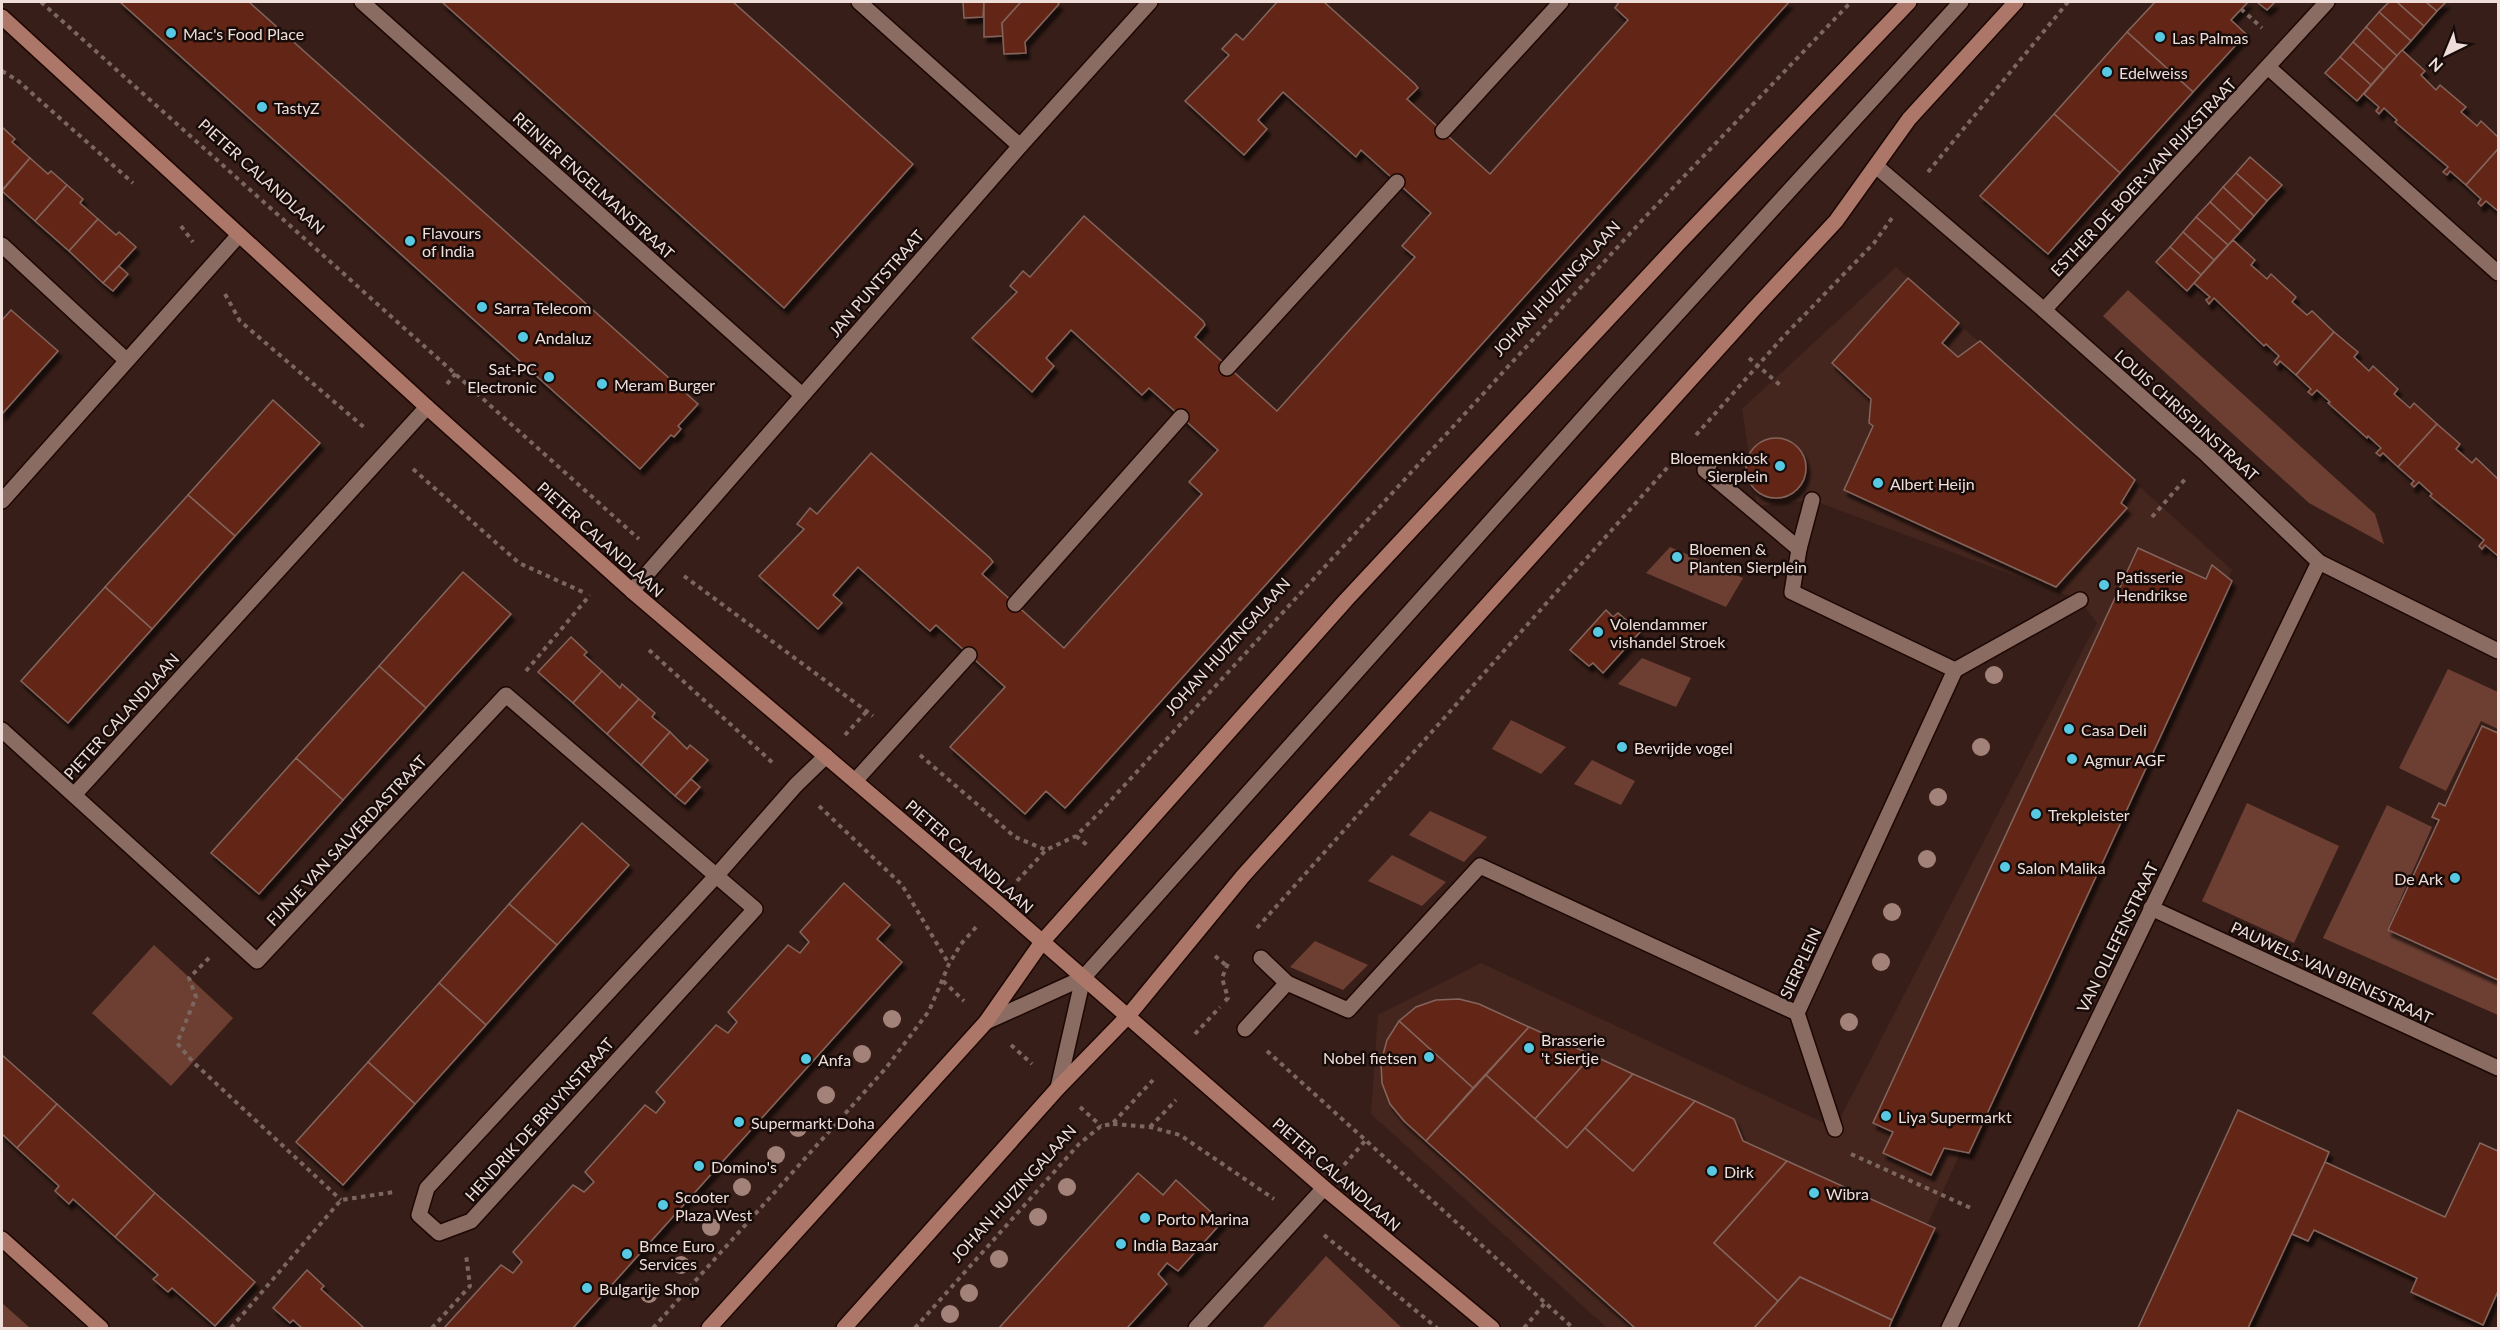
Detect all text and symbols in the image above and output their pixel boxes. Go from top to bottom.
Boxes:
place label: Mac's Food Place [183,24,304,43]
north arrow [2416,24,2476,84]
marker: Mac's Food Place [164,26,178,40]
place label: Las Palmas [2172,28,2248,47]
marker: Las Palmas [2153,30,2167,44]
text: N [2424,54,2446,76]
place label: Edelweiss [2119,63,2188,82]
marker: Edelweiss [2100,65,2114,79]
street label: ESTHER DE BOER-VAN RIJKSTRAAT [2046,74,2240,280]
place label: TastyZ [274,98,320,117]
marker: TastyZ [255,100,269,114]
street label: REINIER ENGELMANSTRAAT [509,108,679,263]
street label: PIETER CALANDLAAN [195,114,329,238]
street label: JOHAN HUIZINGALAAN [1488,216,1624,360]
place label: Flavours of India [422,223,481,260]
street label: JAN PUNTSTRAAT [825,225,928,340]
marker: Flavours of India [403,234,417,248]
place label: Sarra Telecom [494,298,592,317]
marker: Sarra Telecom [475,300,489,314]
place label: Andaluz [535,328,592,347]
marker: Andaluz [516,330,530,344]
street label: LOUIS CHRISPIJNSTRAAT [2111,345,2263,485]
place label: Sat-PC Electronic [467,359,537,396]
marker: Sat-PC Electronic [542,370,556,384]
place label: Meram Burger [614,375,715,394]
marker: Meram Burger [595,377,609,391]
place label: Bloemenkiosk Sierplein [1670,448,1769,485]
marker: Bloemenkiosk Sierplein [1773,459,1787,473]
place label: Albert Heijn [1890,474,1975,493]
marker: Albert Heijn [1871,476,1885,490]
street label: PIETER CALANDLAAN [534,477,668,601]
place label: Bloemen & Planten Sierplein [1689,539,1807,576]
marker: Bloemen & Planten Sierplein [1670,550,1684,564]
place label: Patisserie Hendrikse [2116,567,2187,604]
street label: JOHAN HUIZINGALAAN [1160,573,1294,719]
marker: Patisserie Hendrikse [2097,578,2111,592]
place label: Volendammer vishandel Stroek [1610,614,1726,651]
marker: Volendammer vishandel Stroek [1591,625,1605,639]
street label: PIETER CALANDLAAN [59,649,183,783]
place label: Casa Deli [2081,720,2147,739]
marker: Casa Deli [2062,722,2076,736]
place label: Bevrijde vogel [1634,738,1733,757]
marker: Bevrijde vogel [1615,740,1629,754]
street label: FIJNJE VAN SALVERDASTRAAT [262,750,430,929]
place label: Agmur AGF [2084,750,2166,769]
marker: Agmur AGF [2065,752,2079,766]
street label: PIETER CALANDLAAN [902,795,1038,917]
place label: Trekpleister [2048,805,2130,824]
marker: Trekpleister [2029,807,2043,821]
place label: Salon Malika [2017,858,2106,877]
street label: VAN OLLEFENSTRAAT [2072,859,2162,1015]
marker: Salon Malika [1998,860,2012,874]
place label: De Ark [2394,869,2444,888]
marker: De Ark [2448,871,2462,885]
street label: PAUWELS-VAN BIENESTRAAT [2228,917,2436,1027]
street label: SIERPLEIN [1775,924,1825,1002]
place label: Brasserie 't Siertje [1541,1030,1605,1067]
street label: HENDRIK DE BRUYNSTRAAT [461,1033,618,1204]
marker: Brasserie 't Siertje [1522,1041,1536,1055]
place label: Nobel fietsen [1323,1048,1417,1067]
place label: Anfa [818,1050,851,1069]
marker: Nobel fietsen [1422,1050,1436,1064]
marker: Anfa [799,1052,813,1066]
place label: Liya Supermarkt [1898,1107,2012,1126]
marker: Liya Supermarkt [1879,1109,1893,1123]
place label: Supermarkt Doha [751,1113,875,1132]
street label: PIETER CALANDLAAN [1269,1113,1405,1235]
marker: Supermarkt Doha [732,1115,746,1129]
street label: JOHAN HUIZINGALAAN [946,1120,1080,1266]
place label: Domino's [711,1157,777,1176]
marker: Domino's [692,1159,706,1173]
place label: Dirk [1724,1162,1755,1181]
marker: Dirk [1705,1164,1719,1178]
place label: Wibra [1826,1184,1869,1203]
marker: Wibra [1807,1186,1821,1200]
place label: Scooter Plaza West [675,1187,752,1224]
marker: Scooter Plaza West [656,1198,670,1212]
place label: Porto Marina [1157,1209,1249,1228]
marker: Porto Marina [1138,1211,1152,1225]
place label: India Bazaar [1133,1235,1218,1254]
place label: Bmce Euro Services [639,1236,715,1273]
marker: India Bazaar [1114,1237,1128,1251]
marker: Bmce Euro Services [620,1247,634,1261]
place label: Bulgarije Shop [599,1279,700,1298]
marker: Bulgarije Shop [580,1281,594,1295]

